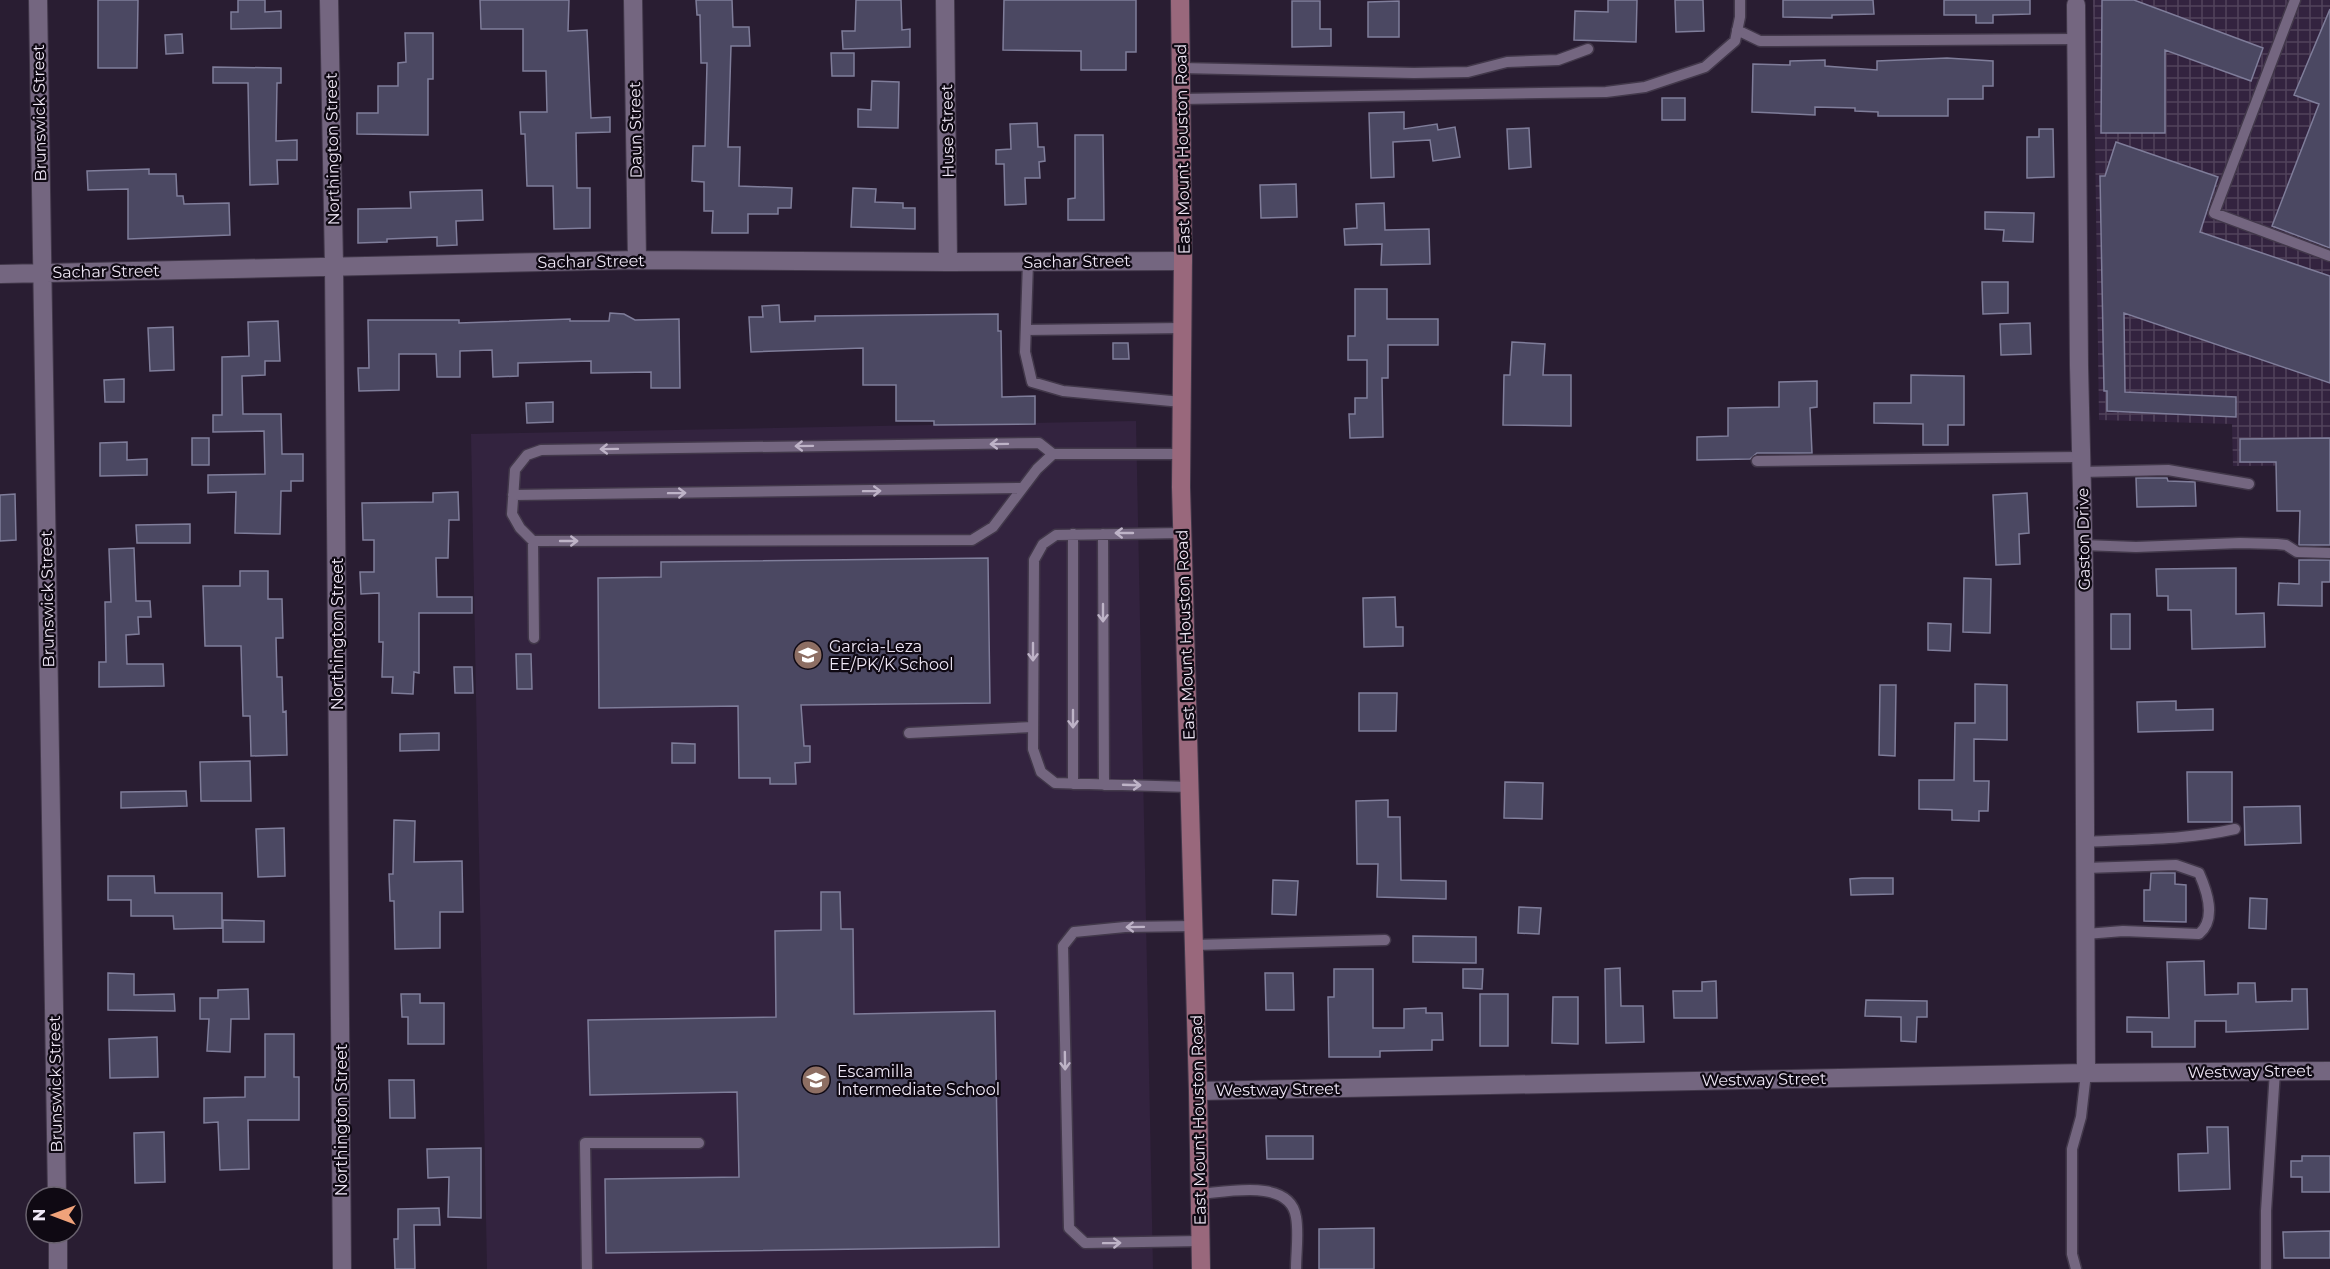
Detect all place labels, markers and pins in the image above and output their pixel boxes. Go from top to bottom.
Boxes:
place label: Garcia-Leza EE/PK/K School [829,637,953,674]
school or university icon: Garcia-Leza EE/PK/K School [792,639,824,671]
place label: Escamilla Intermediate School [837,1062,1000,1099]
school or university icon: Escamilla Intermediate School [800,1064,832,1096]

